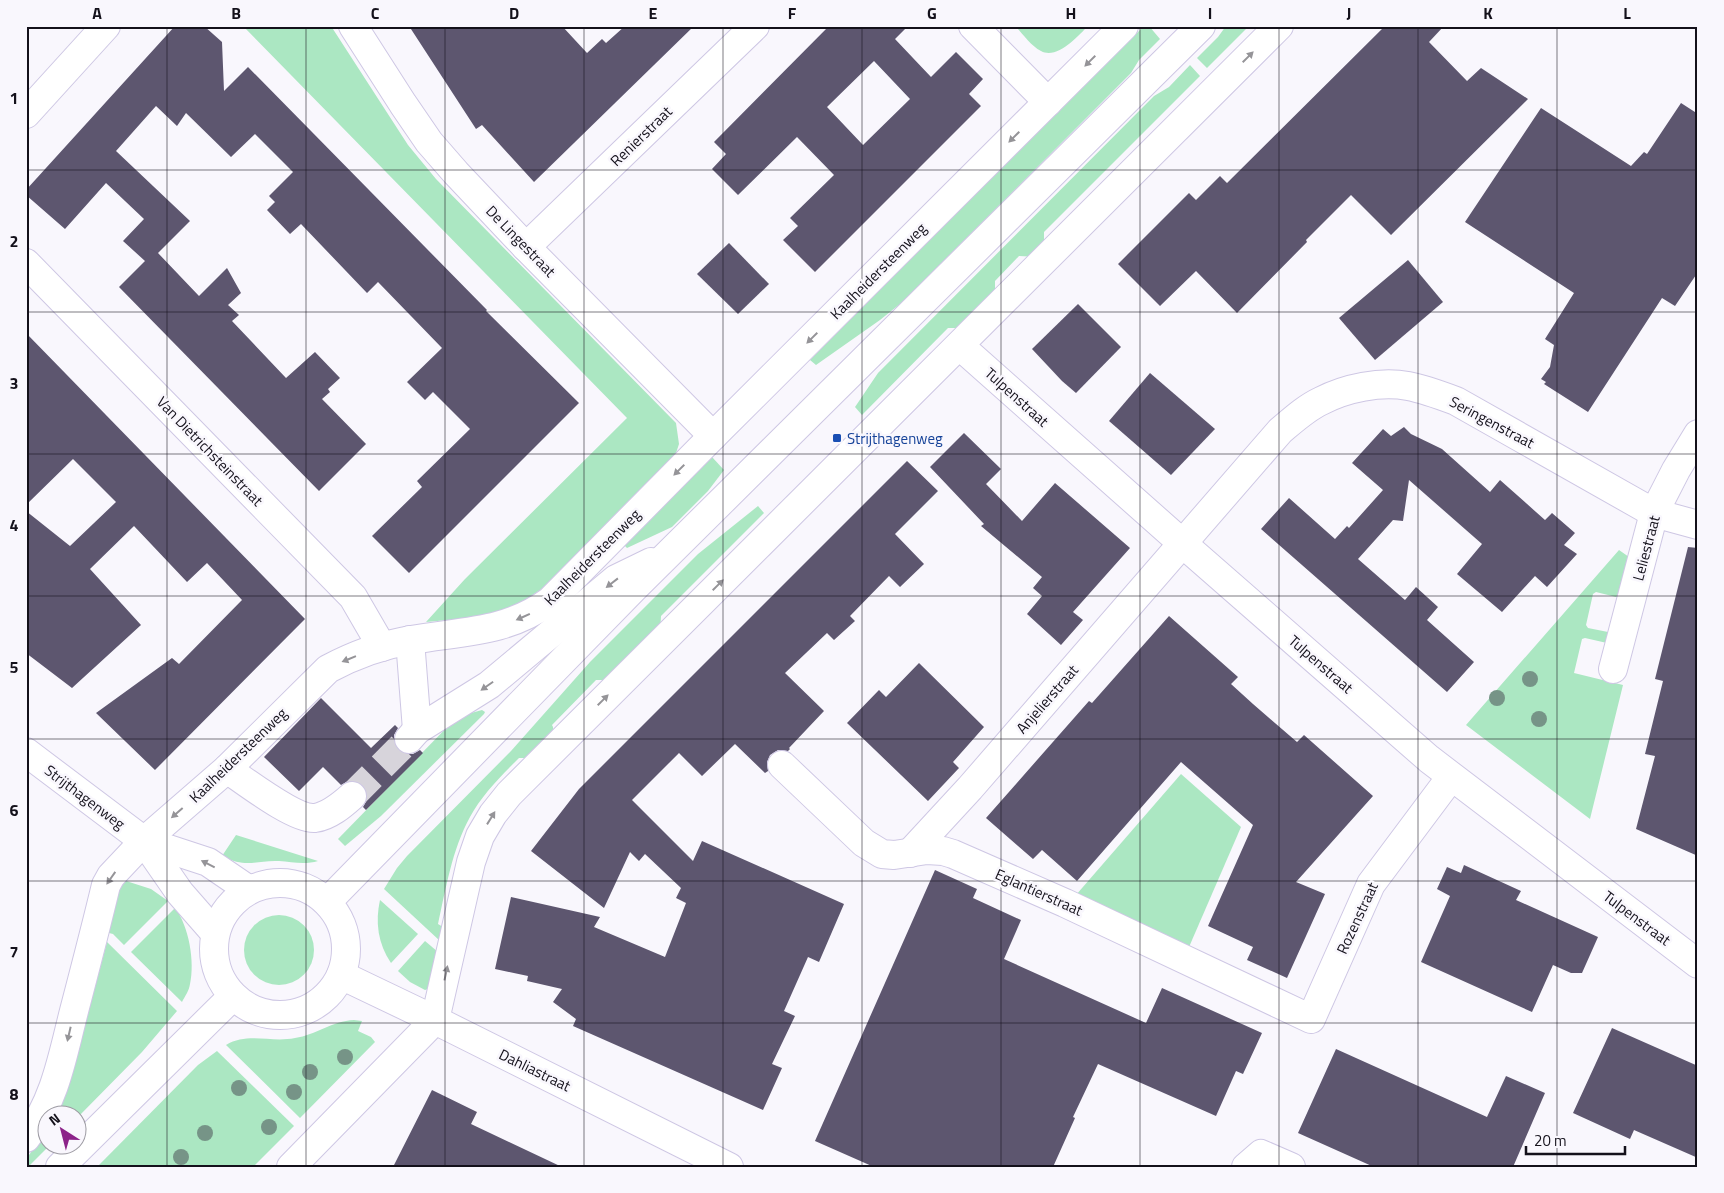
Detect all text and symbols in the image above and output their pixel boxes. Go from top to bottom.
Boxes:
text: A [92,1,102,25]
text: B [231,1,241,25]
text: C [371,1,380,25]
text: D [509,1,519,25]
text: E [649,1,658,25]
text: F [788,1,797,25]
text: G [927,1,937,25]
text: H [1066,1,1076,25]
text: I [1208,1,1212,25]
text: J [1347,1,1351,25]
text: K [1483,1,1493,25]
text: L [1623,1,1631,25]
one-way arrow [1242,51,1254,63]
one-way arrow [1084,55,1096,67]
text: 1 [10,86,18,110]
street label: Renierstraat [605,100,678,172]
one-way arrow [1008,131,1020,143]
street label: De Lingestraat [481,200,562,283]
street label: Kaalheidersteenweg [824,217,932,325]
text: 2 [10,229,18,253]
one-way arrow [806,332,818,344]
street label: Tulpenstraat [980,362,1055,433]
text: 3 [10,371,18,395]
street label: Seringenstraat [1445,390,1539,454]
street label: Van Dietrichsteinstraat [151,391,269,512]
place label: Strijthagenweg [847,427,943,450]
marker: Strijthagenweg [831,432,843,444]
one-way arrow [673,464,685,476]
street label: Kaalheidersteenweg [538,503,646,611]
street label: Leliestraat [1626,512,1666,583]
text: 4 [10,513,19,537]
one-way arrow [606,577,619,588]
one-way arrow [711,579,723,591]
one-way arrow [516,614,530,622]
street label: Tulpenstraat [1284,629,1359,699]
text: 5 [10,655,19,679]
one-way arrow [342,655,356,663]
street label: Anjelierstraat [1010,659,1084,739]
one-way arrow [480,681,494,691]
one-way arrow [597,694,609,706]
street label: Kaalheidersteenweg [184,702,292,808]
street label: Strijthagenweg [40,759,130,835]
text: 6 [10,798,19,822]
one-way arrow [171,807,183,819]
one-way arrow [487,811,496,824]
one-way arrow [201,859,215,867]
street label: Eglantierstraat [991,862,1087,922]
one-way arrow [106,871,116,885]
street label: Rozenstraat [1330,878,1384,958]
street label: Tulpenstraat [1598,885,1676,951]
text: 7 [10,940,18,964]
one-way arrow [443,964,451,980]
one-way arrow [65,1026,73,1041]
street label: Dahliastraat [495,1043,575,1098]
text: 8 [10,1082,19,1106]
north arrow [38,1106,88,1156]
text: N [44,1108,64,1130]
scale bar [1526,1123,1625,1155]
text: 20 m [1534,1129,1567,1152]

